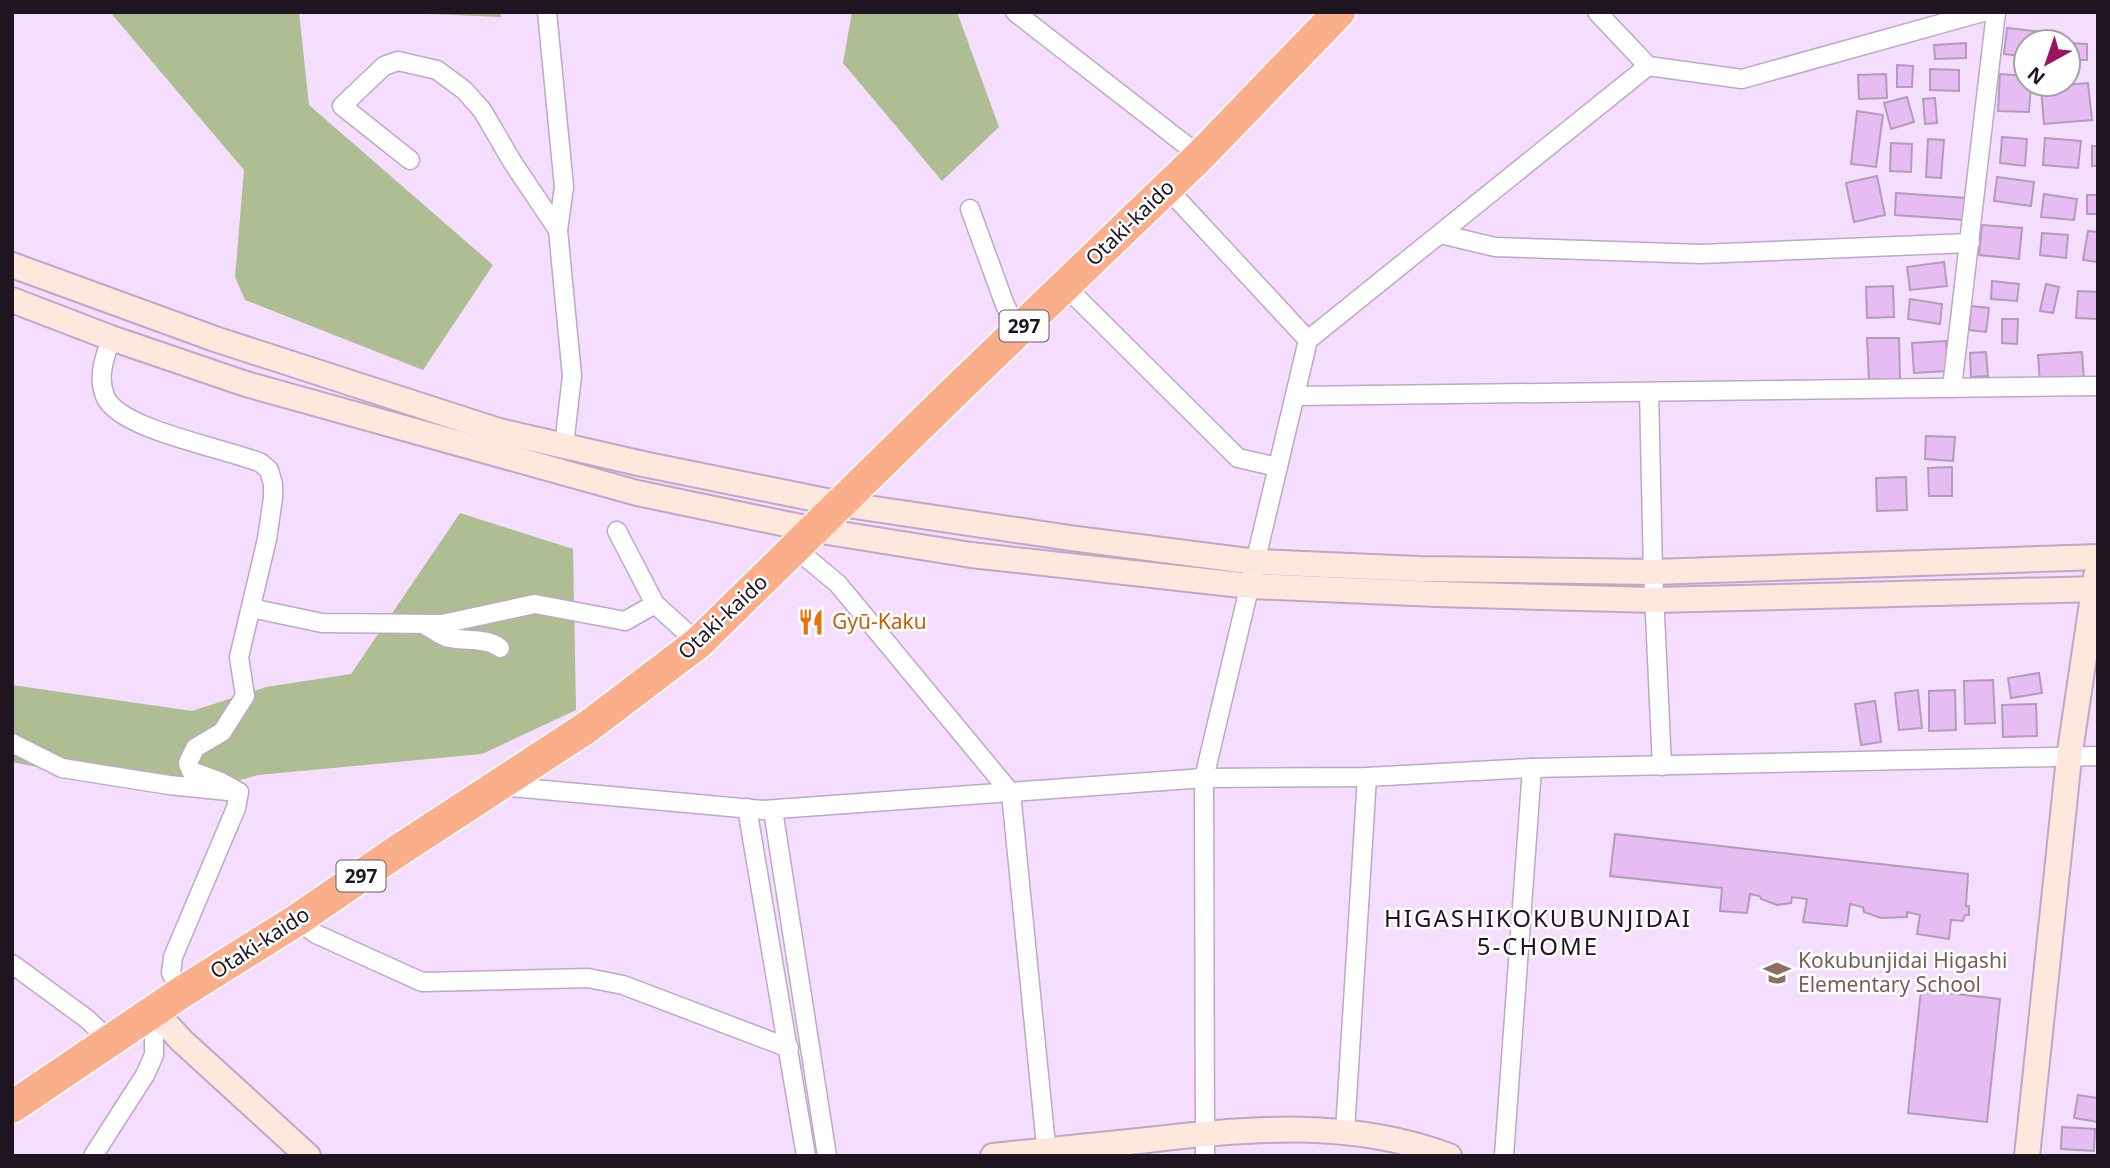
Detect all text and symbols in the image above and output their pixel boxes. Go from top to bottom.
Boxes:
north arrow [2012,28,2082,98]
text: N [2022,61,2050,91]
street label: Otaki-kaido [1079,173,1180,272]
road number: 297 [1000,310,1048,342]
street label: Otaki-kaido [671,567,773,665]
restaurant icon: Gyū-Kaku [796,607,826,637]
place label: Gyū-Kaku [832,607,927,635]
road number: 297 [336,860,386,891]
street label: Otaki-kaido [204,900,315,985]
district label: HIGASHIKOKUBUNJIDAI 5-CHOME [1384,901,1692,962]
place label: Kokubunjidai Higashi Elementary School [1798,946,2007,998]
school or university icon: Kokubunjidai Higashi Elementary School [1762,958,1792,988]

